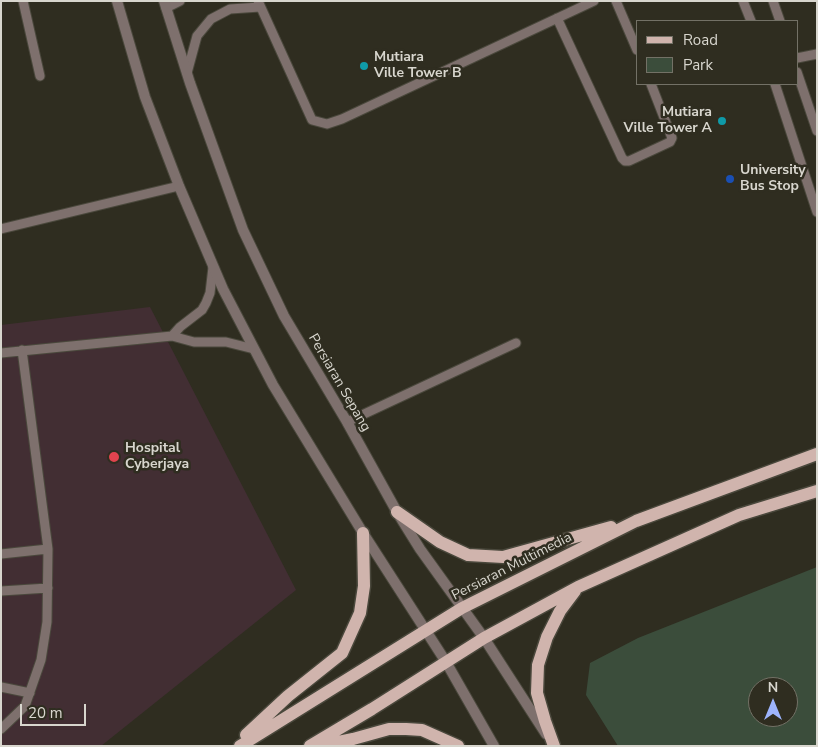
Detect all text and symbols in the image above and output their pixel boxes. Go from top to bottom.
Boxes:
legend [636,20,798,85]
text: Road [683,30,718,50]
place label: Mutiara Ville Tower B [374,50,462,82]
text: Park [683,55,713,75]
marker: Mutiara Ville Tower B [358,60,370,72]
place label: Mutiara Ville Tower A [624,105,712,138]
marker: Mutiara Ville Tower A [716,115,728,127]
place label: University Bus Stop [740,163,806,196]
marker: University Bus Stop [724,173,736,185]
street label: Persiaran Sepang [304,331,374,435]
place label: Hospital Cyberjaya [125,441,189,474]
marker: Hospital Cyberjaya [107,450,121,464]
street label: Persiaran Multimedia [449,529,575,605]
north arrow [748,677,798,727]
text: N [768,678,778,697]
scale bar [22,694,89,726]
text: 20 m [28,703,63,723]

